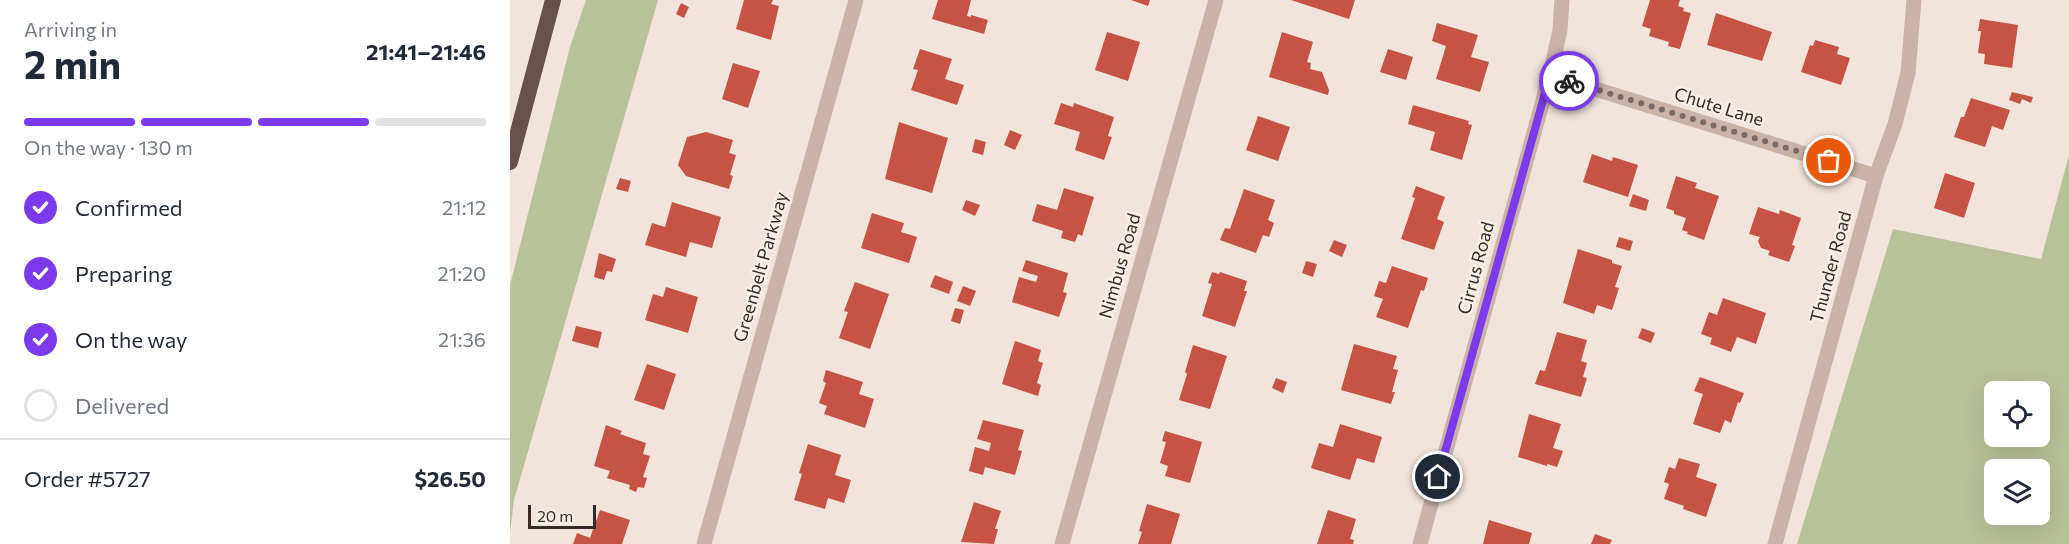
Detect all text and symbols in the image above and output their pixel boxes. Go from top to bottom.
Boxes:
text: Arriving in [24,17,117,41]
text: 21:41–21:46 [366,38,486,65]
text: 2 min [24,39,121,87]
courier [1539,51,1599,111]
icon: bike [1553,65,1586,98]
street label: Chute Lane [1672,82,1767,130]
text: On the way · 130 m [24,135,193,159]
pin [1803,135,1854,186]
icon: bag [1812,144,1845,177]
street label: Greenbelt Parkway [728,189,792,344]
icon: check [24,191,57,224]
text: Confirmed [75,194,182,221]
text: 21:12 [442,195,486,219]
street label: Thunder Road [1805,208,1856,325]
street label: Nimbus Road [1094,211,1145,321]
street label: Cirrus Road [1452,219,1498,317]
icon: check [24,257,57,290]
text: Preparing [75,260,172,287]
text: 21:20 [438,261,486,285]
icon: check [24,323,57,356]
text: On the way [75,326,187,353]
text: 21:36 [438,327,486,351]
map controls [1984,381,2050,525]
button: locate [1984,381,2050,447]
text: Delivered [75,392,169,419]
pin [1412,451,1463,502]
button: layers [1984,459,2050,525]
icon: home [1421,460,1454,493]
text: Order #5727 [24,465,151,492]
text: $26.50 [414,465,486,492]
scale bar [528,502,596,530]
text: 20 m [537,506,573,525]

